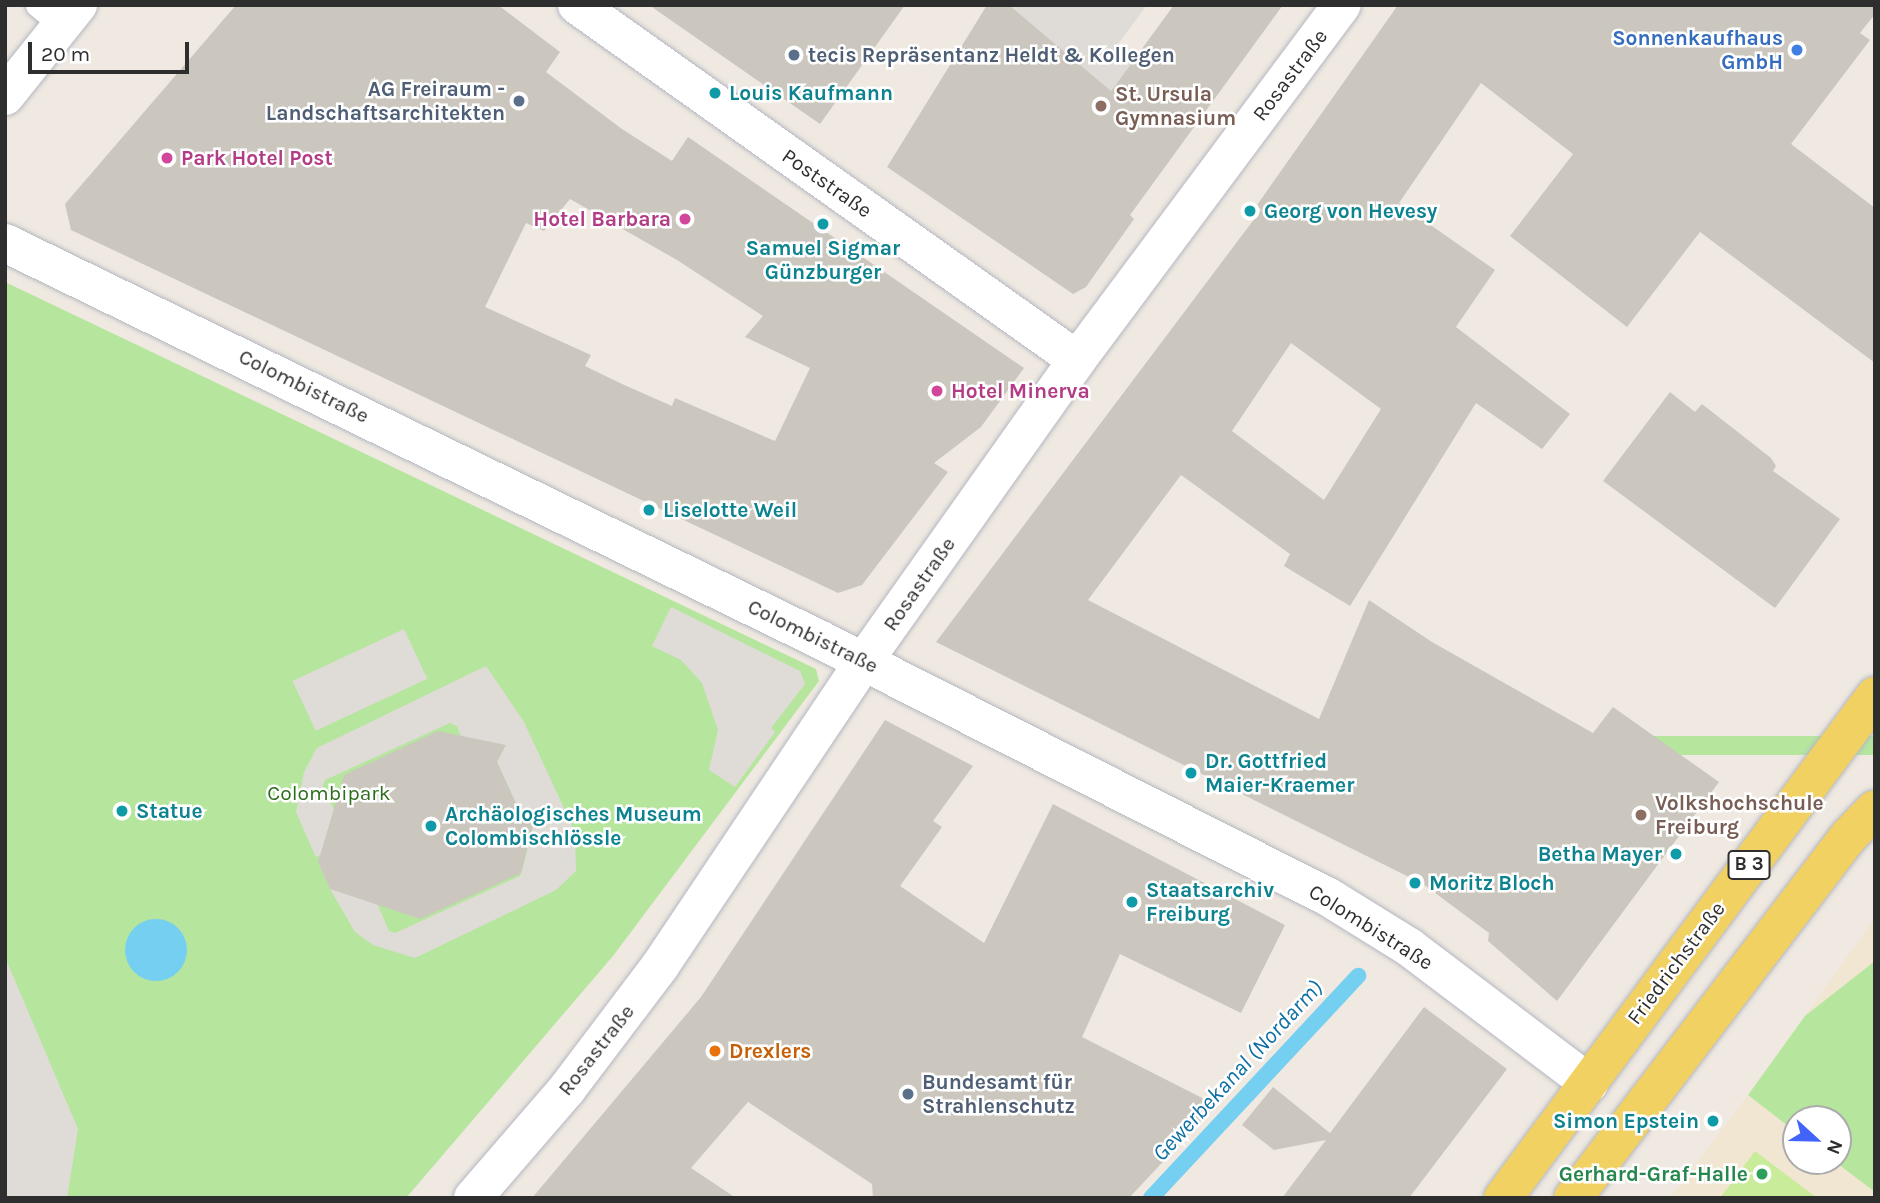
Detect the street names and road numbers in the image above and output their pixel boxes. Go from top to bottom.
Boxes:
street label: Rosastraße [1247,24,1333,126]
street label: Poststraße [777,143,877,223]
street label: Colombistraße [235,344,373,428]
street label: Rosastraße [878,532,960,636]
street label: Colombistraße [744,594,882,678]
road number: B 3 [1726,850,1772,880]
street label: Colombistraße [1304,879,1438,975]
street label: Friedrichstraße [1622,897,1730,1029]
street label: Rosastraße [553,999,639,1101]

